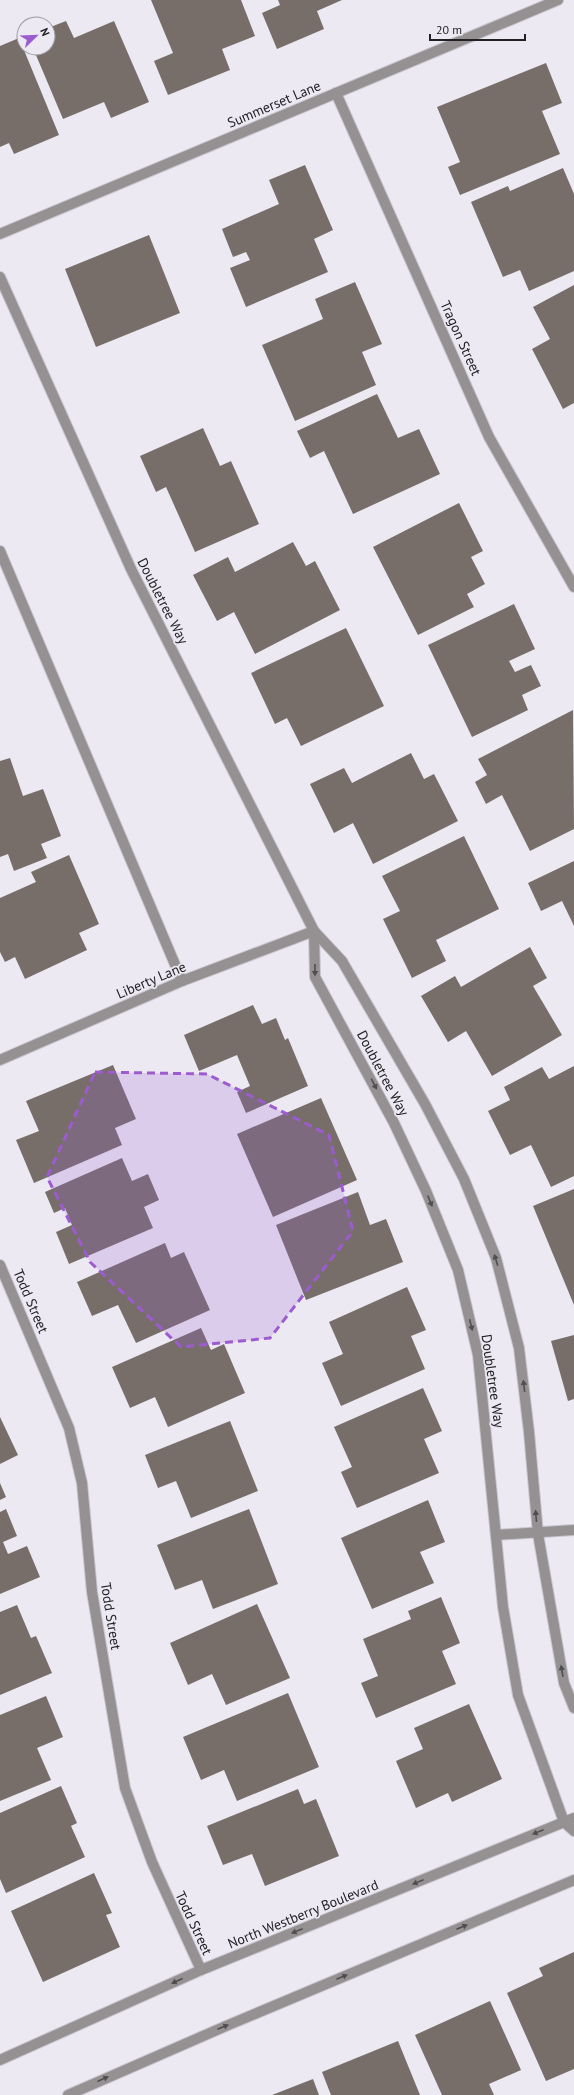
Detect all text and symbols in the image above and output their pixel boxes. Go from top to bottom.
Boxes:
north arrow [16,16,56,56]
scale bar [430,16,525,42]
text: 20 m [436,22,462,37]
text: N [37,26,53,38]
street label: Summerset Lane [225,76,323,132]
street label: Tragon Street [436,298,486,379]
street label: Doubletree Way [134,555,193,648]
street label: Liberty Lane [113,957,189,1003]
one-way arrow [312,964,318,977]
street label: Doubletree Way [353,1027,413,1119]
one-way arrow [370,1079,377,1090]
one-way arrow [428,1196,434,1208]
one-way arrow [493,1253,499,1265]
street label: Todd Street [9,1266,53,1336]
one-way arrow [468,1319,474,1331]
street label: Doubletree Way [478,1333,509,1430]
one-way arrow [520,1380,527,1392]
one-way arrow [533,1510,540,1522]
street label: Todd Street [97,1581,125,1651]
one-way arrow [559,1665,565,1678]
one-way arrow [531,1830,543,1836]
street label: North Westberry Boulevard [225,1876,381,1952]
one-way arrow [411,1879,423,1885]
street label: Todd Street [171,1888,217,1958]
one-way arrow [457,1923,469,1929]
one-way arrow [292,1928,303,1934]
one-way arrow [337,1974,348,1980]
one-way arrow [172,1978,183,1984]
one-way arrow [217,2024,229,2030]
one-way arrow [98,2076,110,2082]

